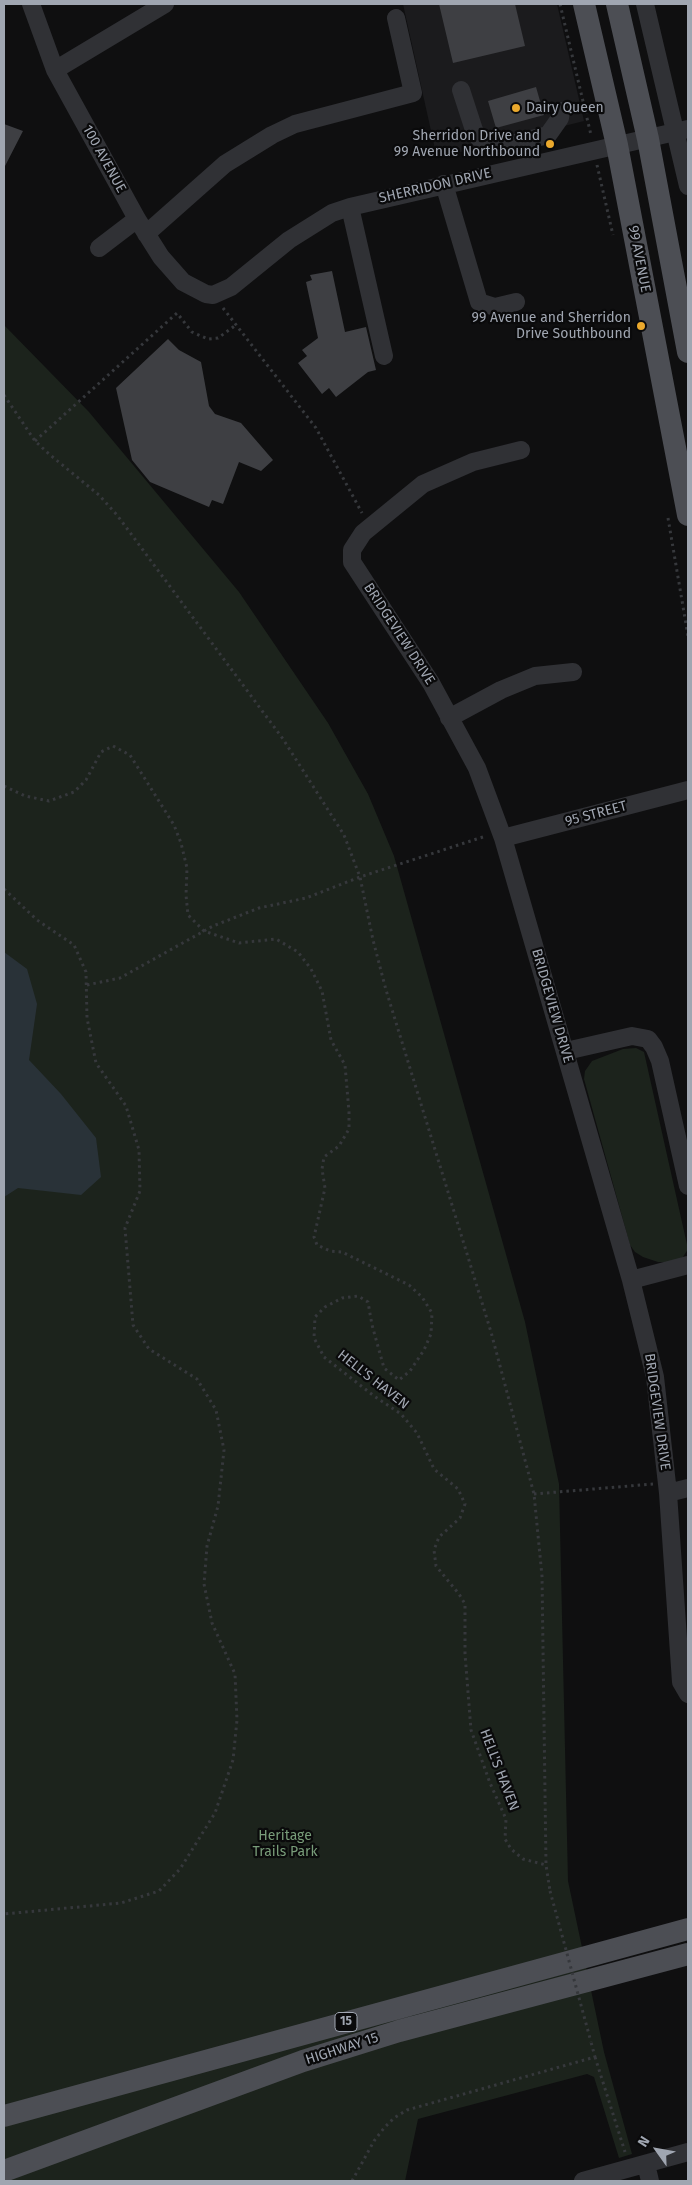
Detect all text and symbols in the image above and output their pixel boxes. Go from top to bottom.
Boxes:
place label: Dairy Queen [526,100,604,116]
marker: Dairy Queen [510,102,522,114]
street label: 100 AVENUE [79,122,129,196]
place label: Sherridon Drive and 99 Avenue Northbound [394,128,540,160]
marker: Sherridon Drive and 99 Avenue Northbound [544,138,556,150]
street label: SHERRIDON DRIVE [377,165,493,207]
street label: 99 AVENUE [624,224,654,294]
place label: 99 Avenue and Sherridon Drive Southbound [472,310,631,342]
marker: 99 Avenue and Sherridon Drive Southbound [635,320,647,332]
street label: BRIDGEVIEW DRIVE [360,580,438,688]
street label: 95 STREET [563,798,629,830]
street label: BRIDGEVIEW DRIVE [528,947,576,1065]
street label: HELL'S HAVEN [334,1347,412,1413]
street label: BRIDGEVIEW DRIVE [640,1352,674,1472]
street label: HELL'S HAVEN [476,1727,522,1813]
park label: Heritage Trails Park [252,1828,318,1860]
road number: 15 [335,2012,357,2031]
street label: HIGHWAY 15 [304,2029,380,2069]
north arrow [632,2125,682,2175]
text: N [634,2133,654,2150]

